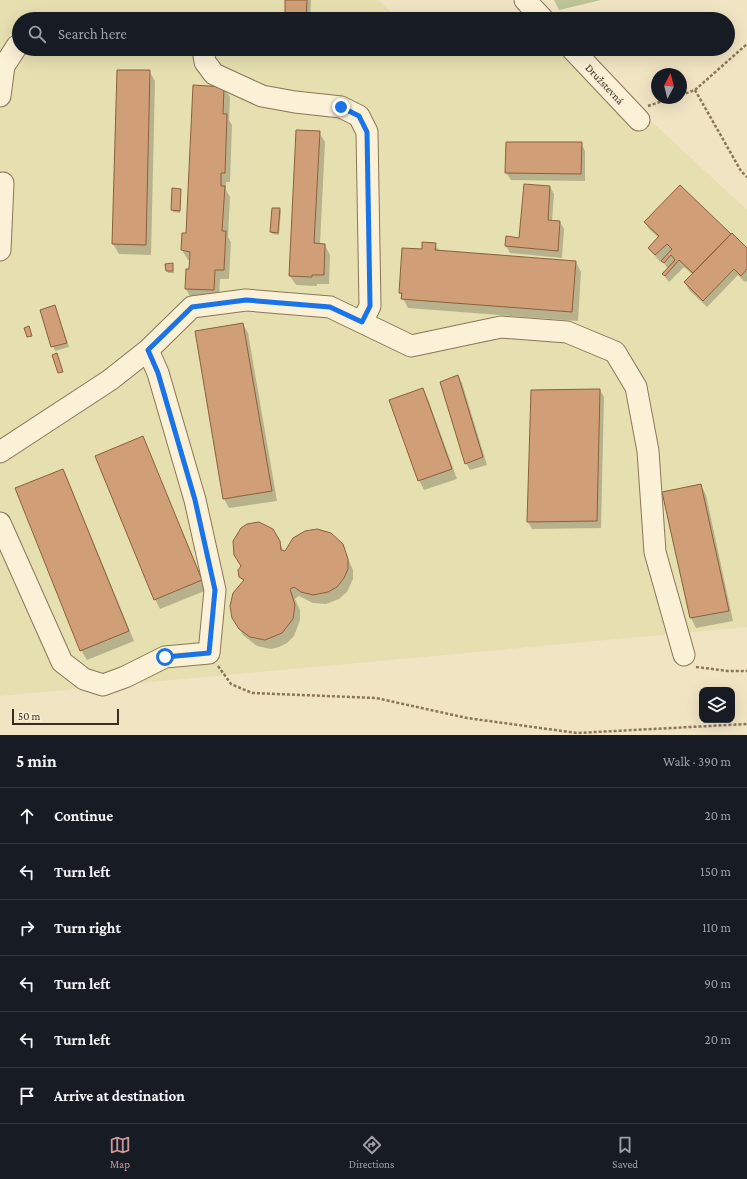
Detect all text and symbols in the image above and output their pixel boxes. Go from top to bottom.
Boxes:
search box [12,12,735,56]
icon: search [26,23,48,45]
text: Search here [58,26,127,42]
street label: Družstevná [583,61,627,107]
north arrow [651,68,687,104]
route end [332,98,350,116]
route start [156,648,174,666]
map controls [699,687,735,723]
button: layers [699,687,735,723]
scale bar [12,707,119,726]
text: 50 m [18,710,40,722]
text: 5 min [16,752,57,771]
text: Walk · 390 m [663,754,731,769]
icon: ahead [16,805,38,827]
text: Continue [54,808,113,824]
text: 20 m [705,808,731,823]
icon: left [16,861,38,883]
text: Turn left [54,864,110,880]
text: 150 m [700,864,731,879]
icon: right [16,917,38,939]
text: Turn right [54,920,121,936]
text: 110 m [702,920,731,935]
icon: left [16,973,38,995]
text: Turn left [54,976,110,992]
text: 90 m [704,976,731,991]
icon: left [16,1029,38,1051]
text: Turn left [54,1032,110,1048]
text: 20 m [705,1032,731,1047]
icon: arrive [16,1085,38,1107]
text: Arrive at destination [54,1088,185,1104]
tab: Map [109,1134,131,1170]
tab: Directions [349,1134,394,1170]
tab: Saved [612,1134,638,1170]

